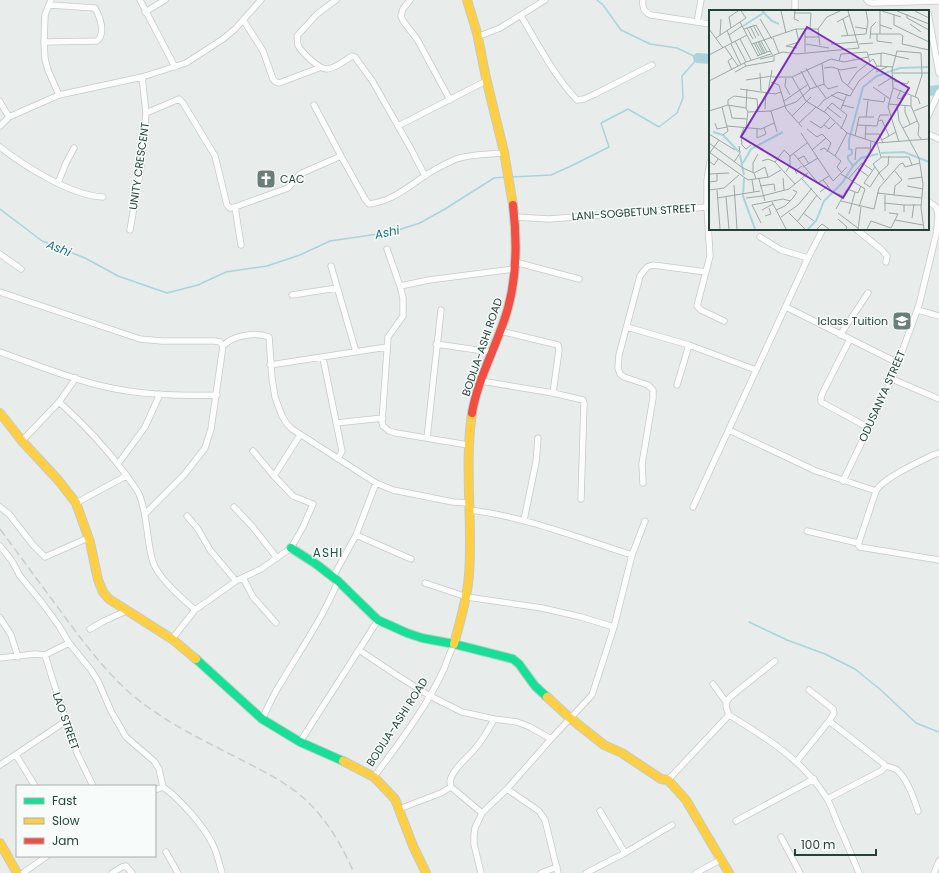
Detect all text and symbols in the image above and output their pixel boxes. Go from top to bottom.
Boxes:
inset map [709,10,929,230]
street label: UNITY CRESCENT [125,121,153,211]
church icon: CAC [255,168,277,190]
place label: CAC [280,171,304,187]
street label: LANI-SOGBETUN STREET [571,200,697,224]
water label: Ashi [372,221,402,243]
water label: Ashi [43,235,75,261]
street label: BODIJA-ASHI ROAD [458,296,506,398]
school or university icon: Iclass Tuition [891,310,913,332]
place label: Iclass Tuition [818,313,888,329]
street label: ODUSANYA STREET [855,348,909,444]
district label: ASHI [313,544,343,561]
street label: BODIJA-ASHI ROAD [362,674,432,769]
street label: LAO STREET [49,690,83,752]
legend [16,785,156,857]
text: Fast [52,792,77,809]
text: Slow [52,812,80,829]
scale bar [795,831,876,857]
text: Jam [52,832,79,849]
text: 100 m [801,836,835,853]

